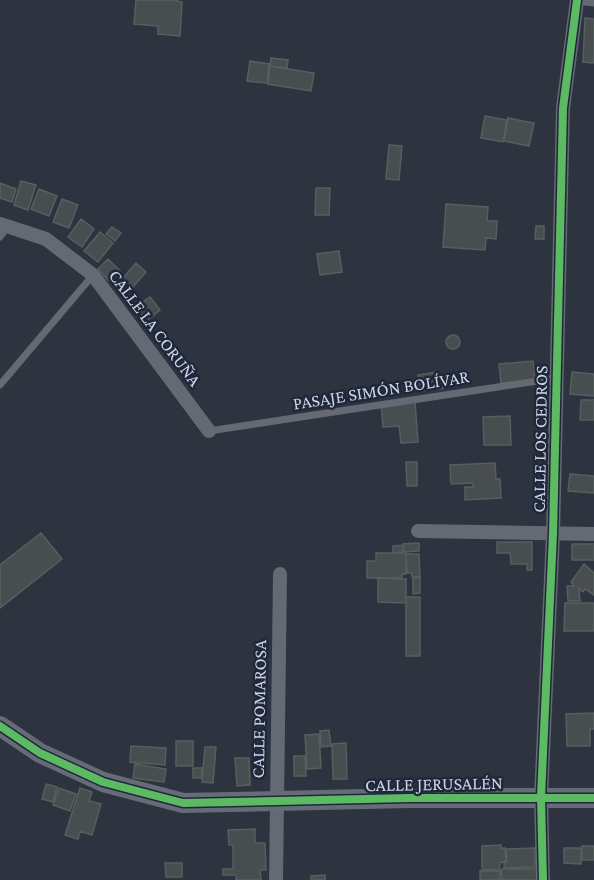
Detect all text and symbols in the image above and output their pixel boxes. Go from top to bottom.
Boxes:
street label: CALLE LA CORUÑA [105,266,206,391]
street label: CALLE LOS CEDROS [529,365,551,513]
street label: PASAJE SIMÓN BOLÍVAR [292,366,472,414]
street label: CALLE POMAROSA [248,639,270,778]
street label: CALLE JERUSALÉN [365,773,503,795]

